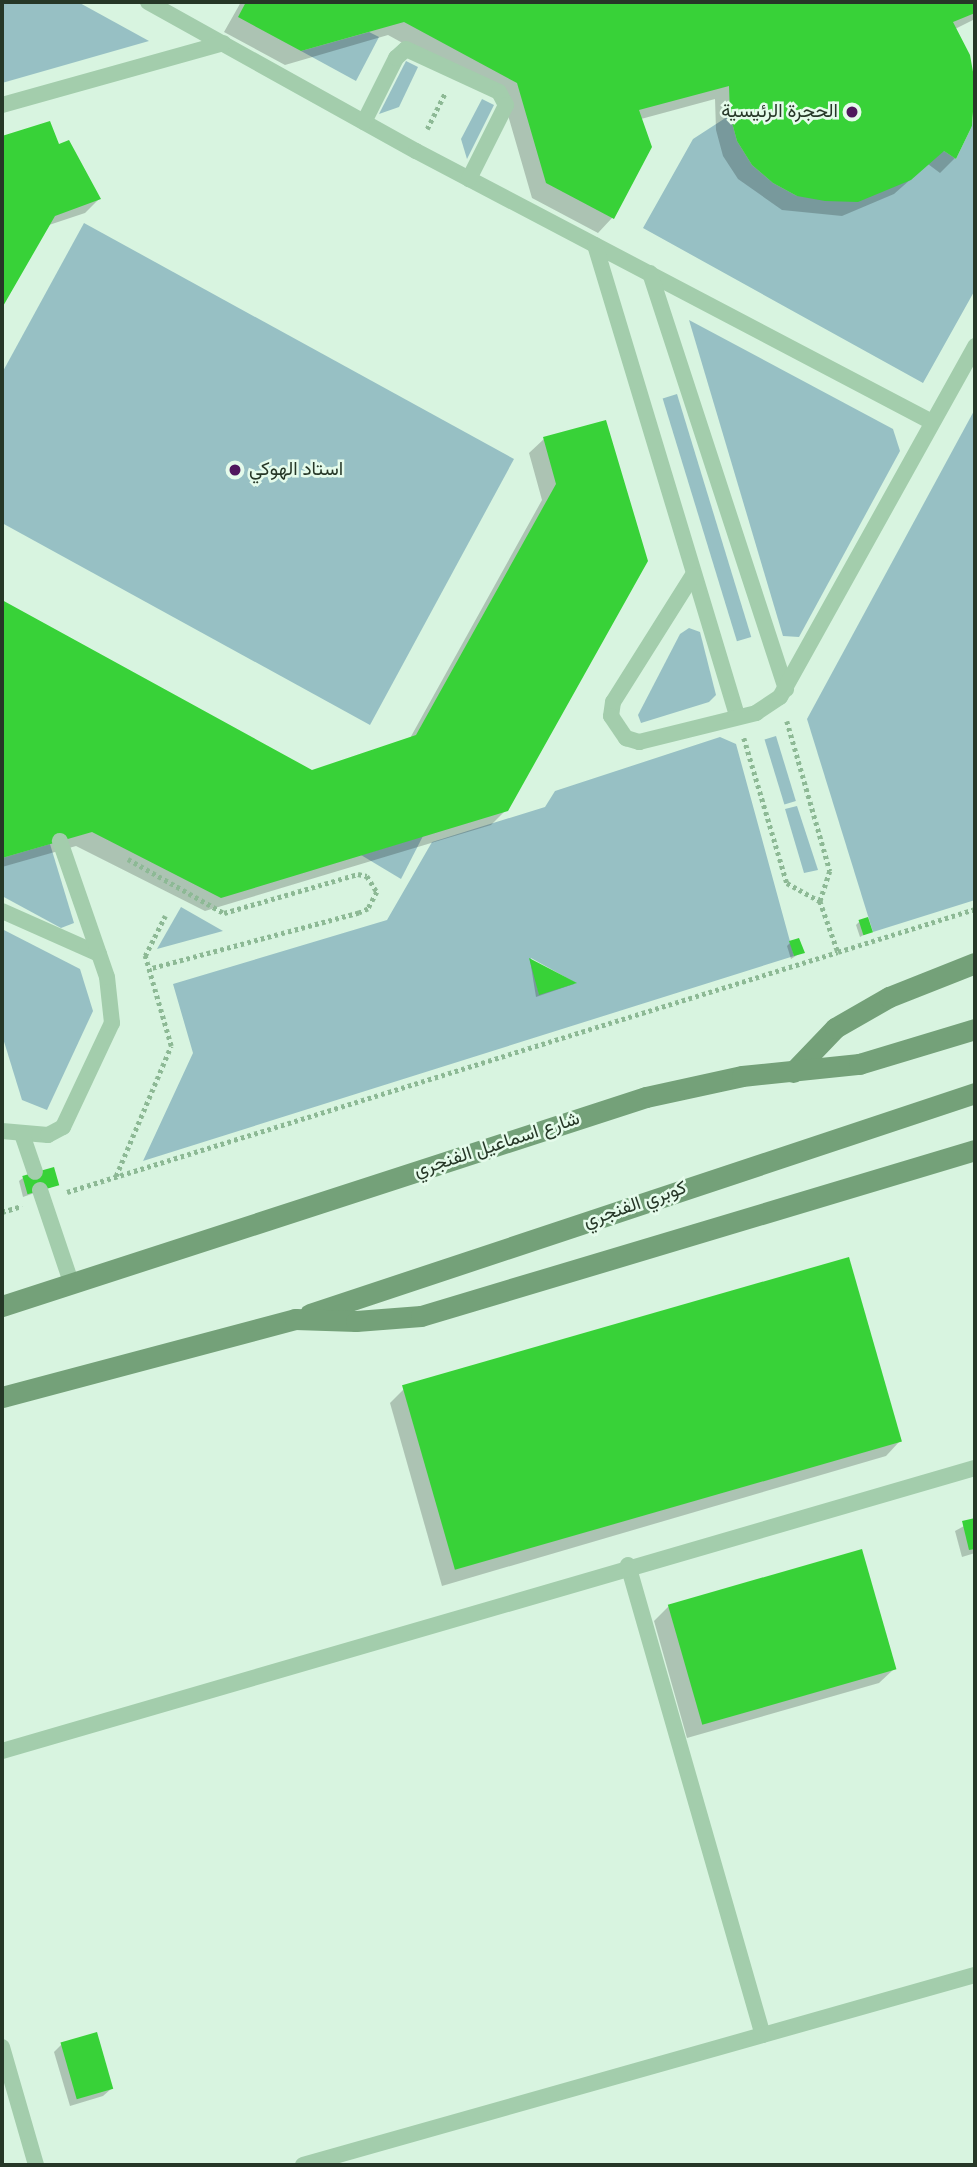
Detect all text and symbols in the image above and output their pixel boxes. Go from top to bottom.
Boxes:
place label: الحجرة الرئيسية [721,101,838,123]
marker: الحجرة الرئيسية [844,104,860,120]
place label: استاد الهوكي [249,459,343,481]
marker: استاد الهوكي [227,462,243,478]
street label: شارع اسماعيل الفنجري [411,1107,583,1183]
street label: كوبري الفنجري [580,1177,690,1233]

